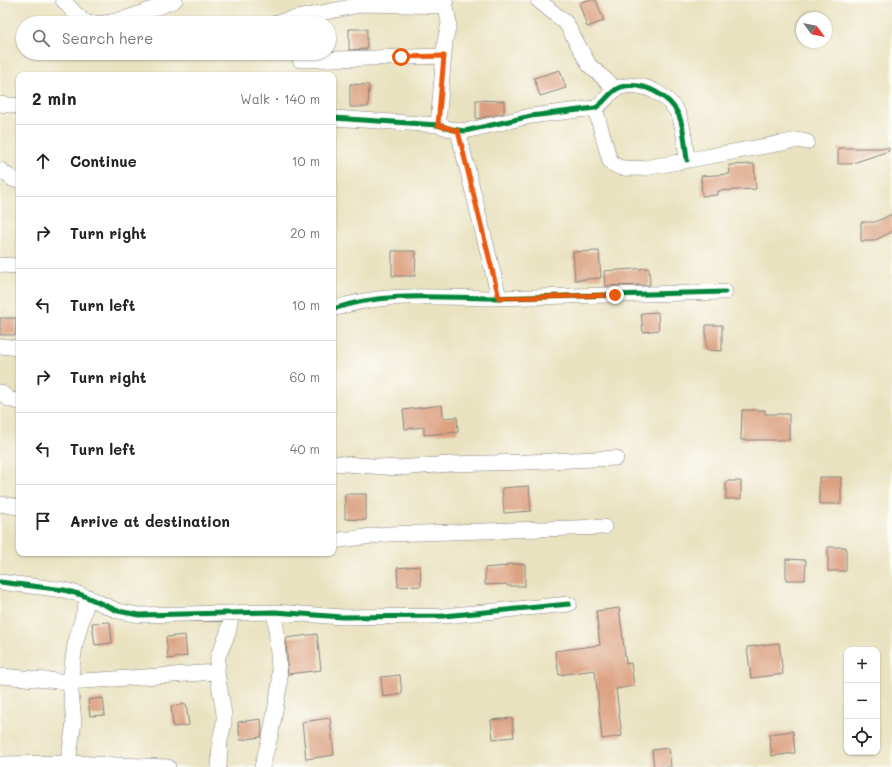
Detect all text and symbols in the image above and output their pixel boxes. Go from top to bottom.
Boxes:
north arrow [796,12,832,48]
search box [16,16,336,60]
icon: search [30,27,52,49]
text: Search here [62,28,153,48]
route start [392,48,410,66]
text: 2 min [32,87,77,109]
text: Walk · 140 m [240,90,320,107]
icon: ahead [32,150,54,172]
text: Continue [70,151,137,171]
text: 10 m [292,152,320,169]
icon: right [32,222,54,244]
text: Turn right [70,223,147,243]
text: 20 m [290,224,320,241]
route end [606,286,624,304]
icon: left [32,294,54,316]
text: Turn left [70,295,135,315]
text: 10 m [292,296,320,313]
icon: right [32,366,54,388]
text: Turn right [70,367,147,387]
text: 60 m [290,368,320,385]
icon: left [32,438,54,460]
text: Turn left [70,439,135,459]
text: 40 m [290,440,320,457]
icon: arrive [32,510,54,532]
text: Arrive at destination [70,511,230,531]
map controls [844,647,880,755]
button: + [844,647,880,683]
button: − [844,683,880,719]
button: locate [844,719,880,755]

